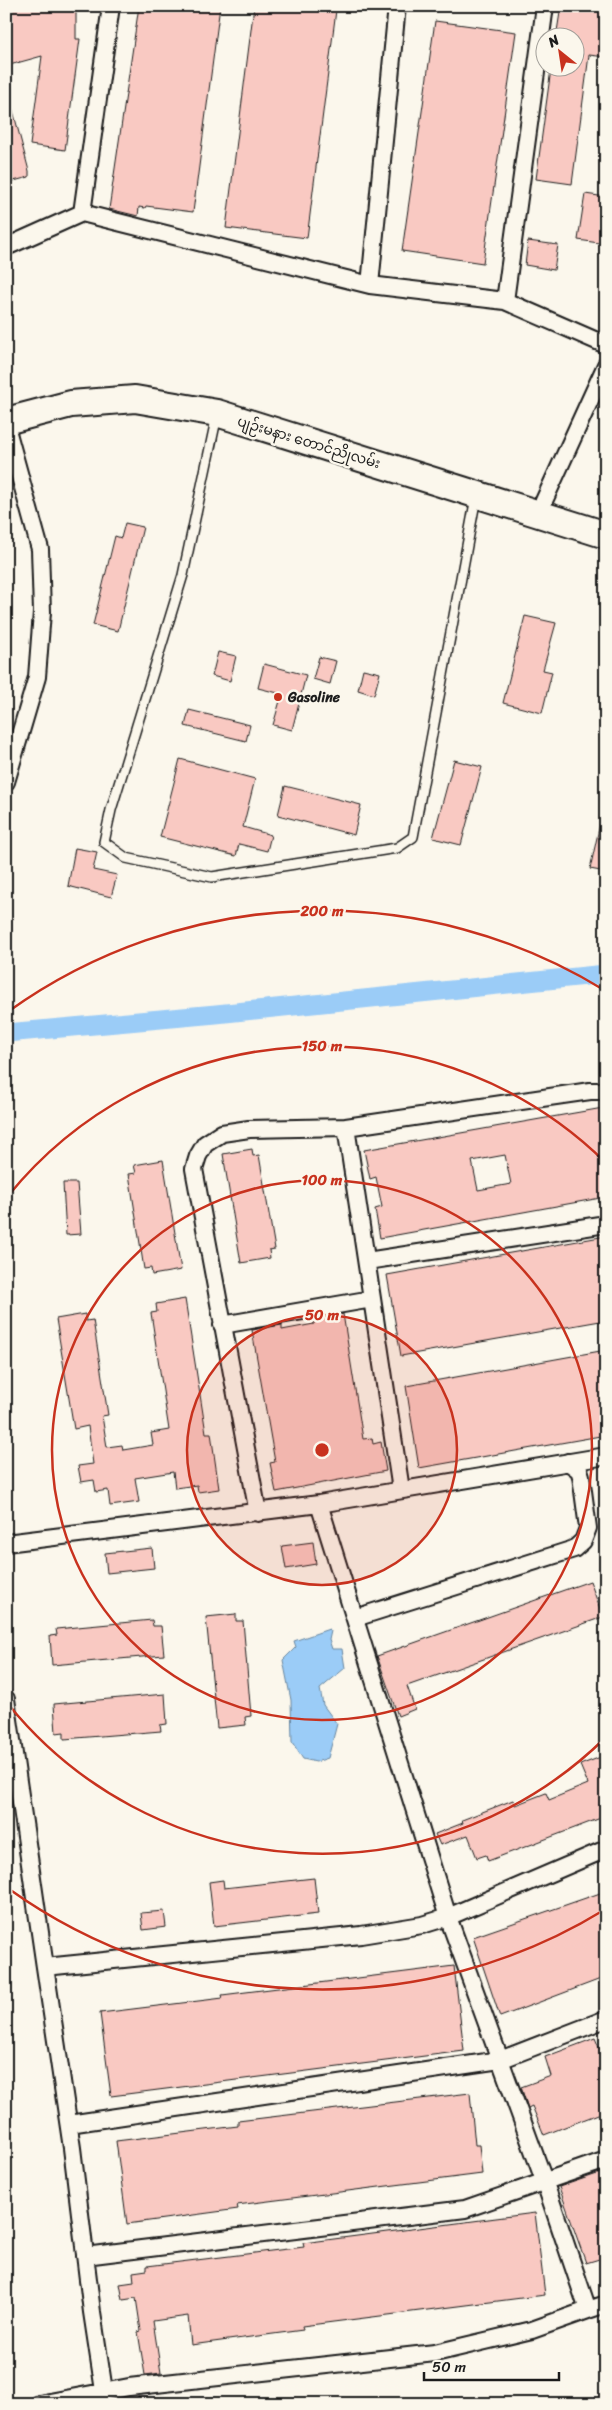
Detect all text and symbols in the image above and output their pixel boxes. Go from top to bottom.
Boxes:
north arrow [534,28,584,78]
text: N [542,28,564,55]
street label: ပျဉ်းမနား တောင်ညိုလမ်း [234,409,384,476]
place label: Gasoline [287,685,341,710]
marker: Gasoline [272,691,284,703]
text: 200 m [299,898,344,924]
text: 150 m [302,1033,343,1059]
text: 100 m [302,1167,343,1193]
text: 50 m [305,1302,340,1328]
centre of rings [313,1441,331,1459]
scale bar [424,2350,560,2382]
text: 50 m [432,2354,467,2380]

